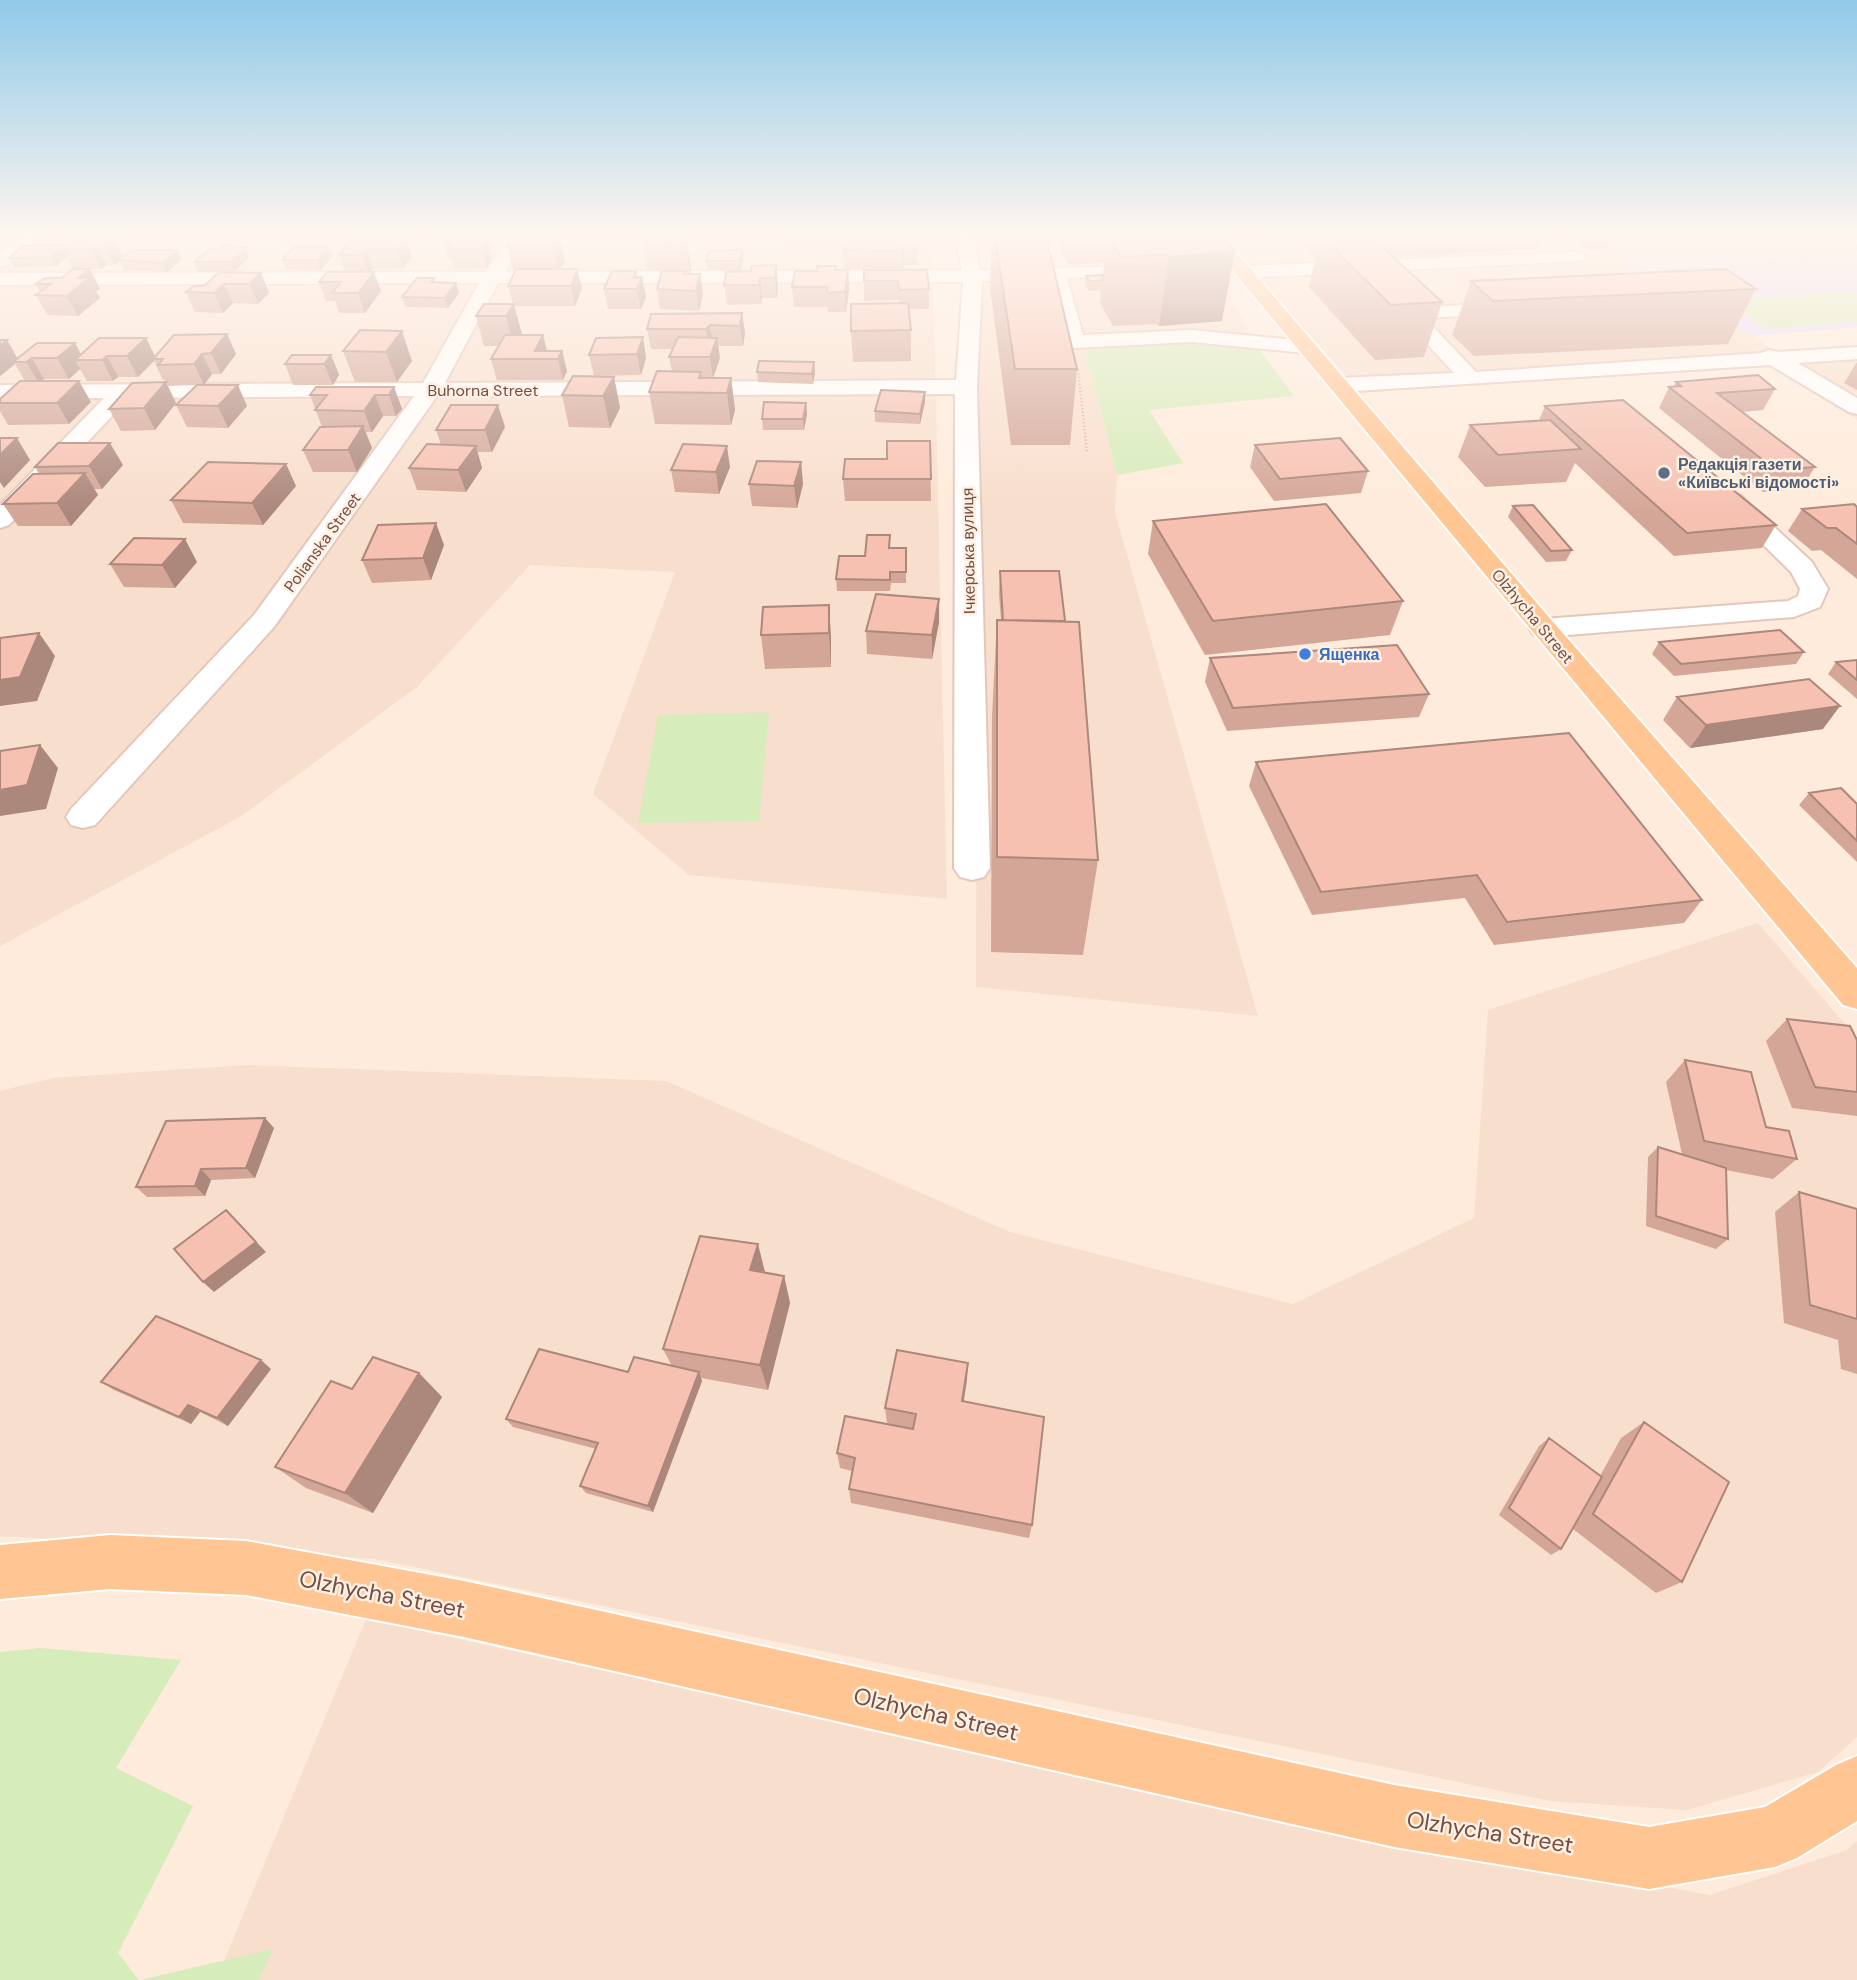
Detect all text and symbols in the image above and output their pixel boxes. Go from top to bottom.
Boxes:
street label: Buhorna Street [428,380,538,401]
place label: Редакція газети «Київські відомості» [1678,454,1839,493]
marker: Редакція газети «Київські відомості» [1656,465,1672,481]
street label: Polianska Street [279,488,366,596]
street label: Ічкерська вулиця [957,488,980,614]
street label: Olzhycha Street [1487,565,1578,668]
place label: Ященка [1319,644,1380,665]
marker: Ященка [1297,646,1313,662]
street label: Olzhycha Street [297,1563,467,1625]
street label: Olzhycha Street [851,1680,1021,1748]
street label: Olzhycha Street [1405,1804,1575,1860]

